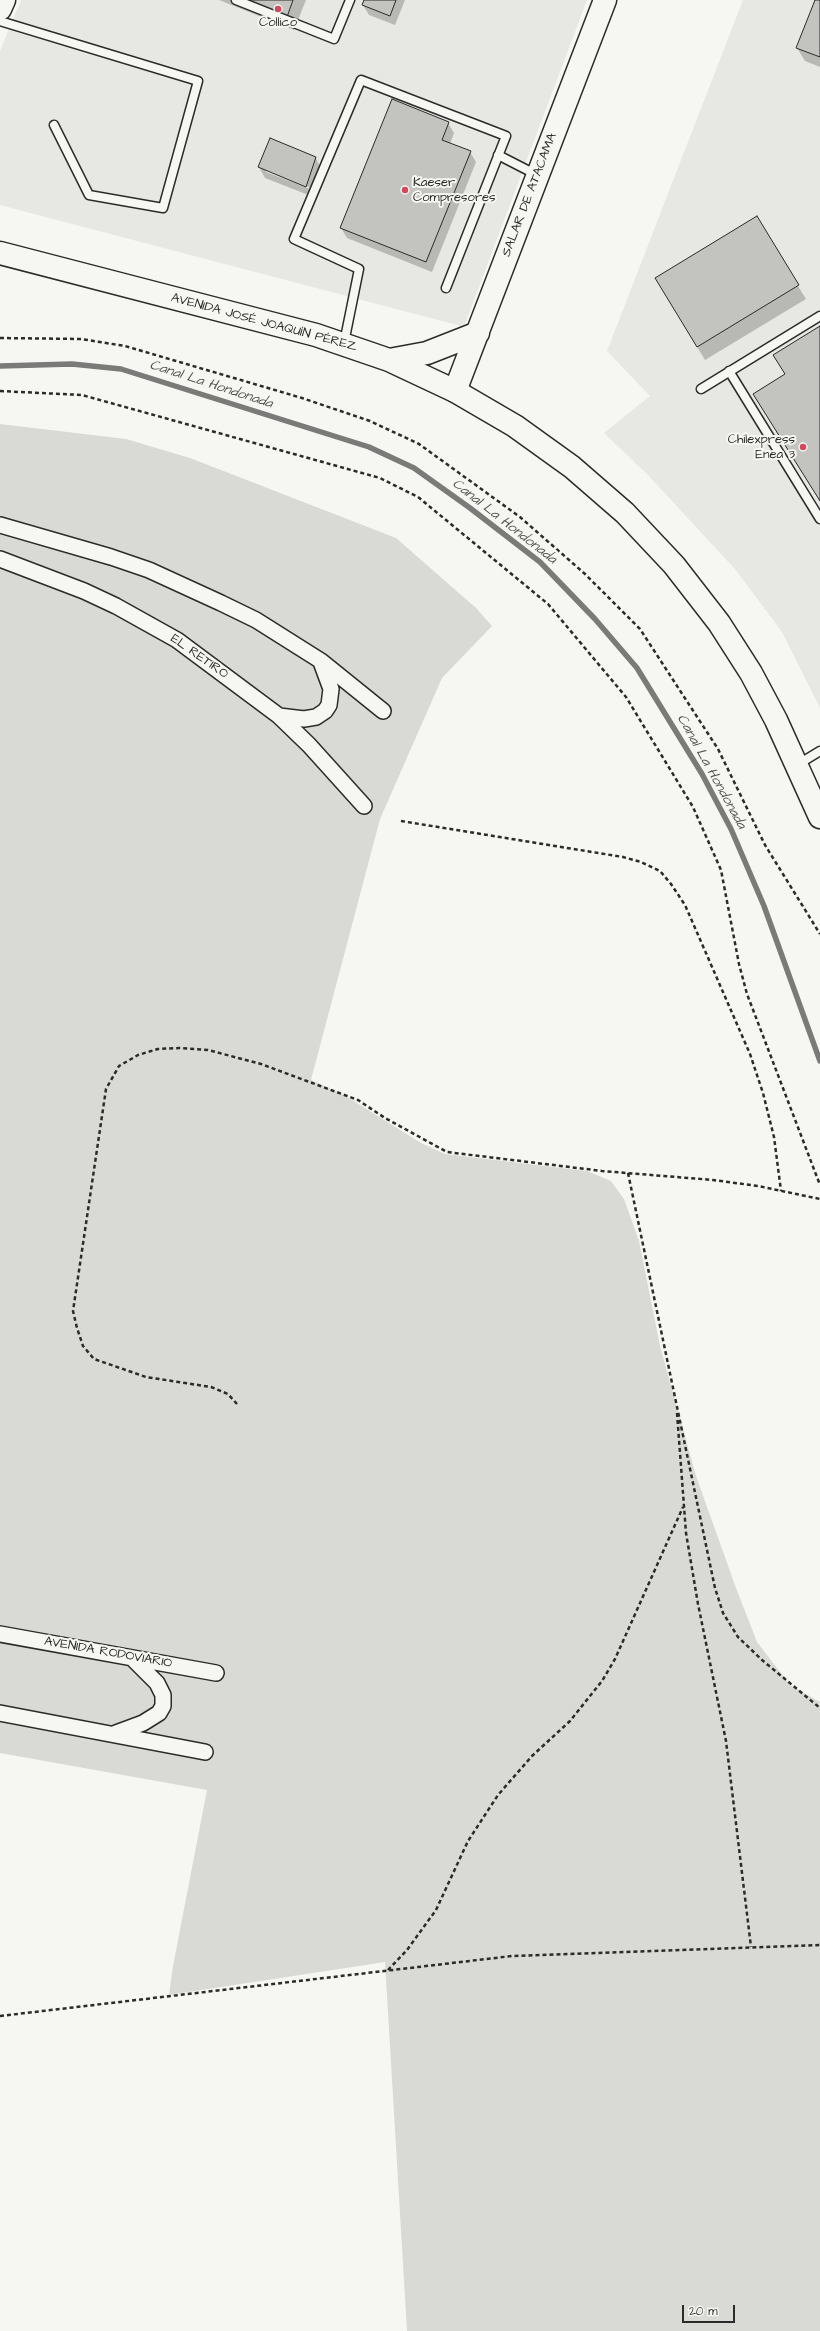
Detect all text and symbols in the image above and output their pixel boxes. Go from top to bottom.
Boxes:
marker: Collico [273,4,283,14]
place label: Collico [259,15,297,31]
street label: SALAR DE ATACAMA [499,131,561,259]
place label: Kaeser Compresores [413,175,496,206]
marker: Kaeser Compresores [400,185,410,195]
street label: AVENIDA JOSÉ JOAQUÍN PÉREZ [169,291,359,355]
water label: Canal La Hondonada [147,357,275,413]
place label: Chilexpress Enea 3 [728,432,795,463]
marker: Chilexpress Enea 3 [798,442,808,452]
water label: Canal La Hondonada [448,476,560,568]
street label: EL RETIRO [167,631,231,683]
water label: Canal La Hondonada [673,712,749,832]
street label: AVENIDA RODOVIARIO [43,1634,173,1672]
scale bar [684,2297,737,2323]
text: 20 m [689,2303,718,2320]

